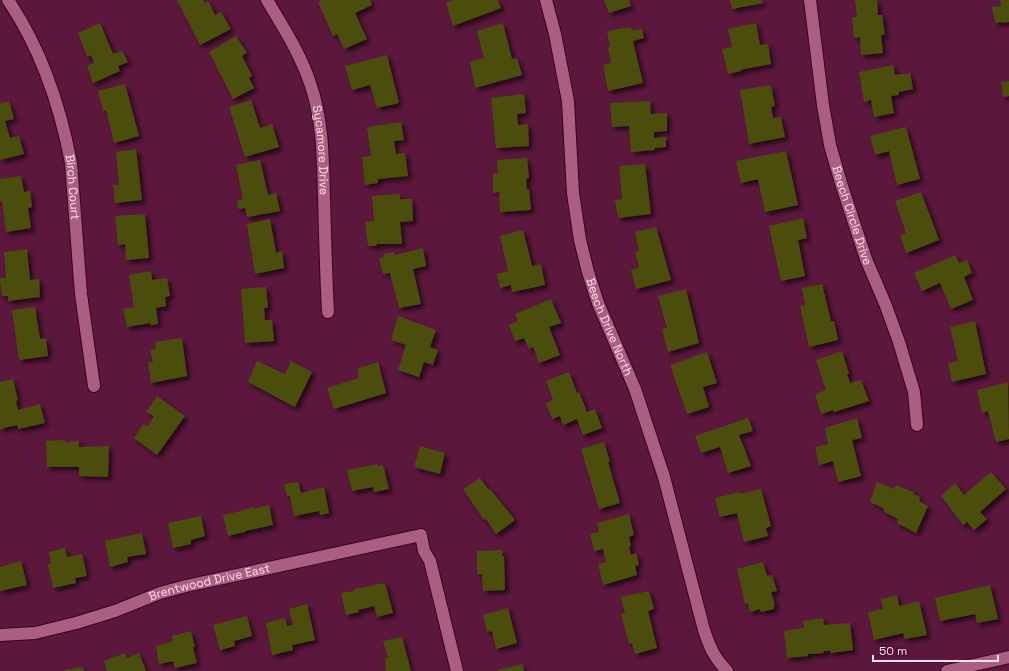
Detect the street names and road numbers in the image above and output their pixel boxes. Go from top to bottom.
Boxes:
street label: Sycamore Drive [309,104,332,195]
street label: Birch Court [61,153,83,220]
street label: Beech Circle Drive [828,164,876,268]
street label: Beech Drive North [582,276,636,378]
street label: Brentwood Drive East [146,560,272,605]

